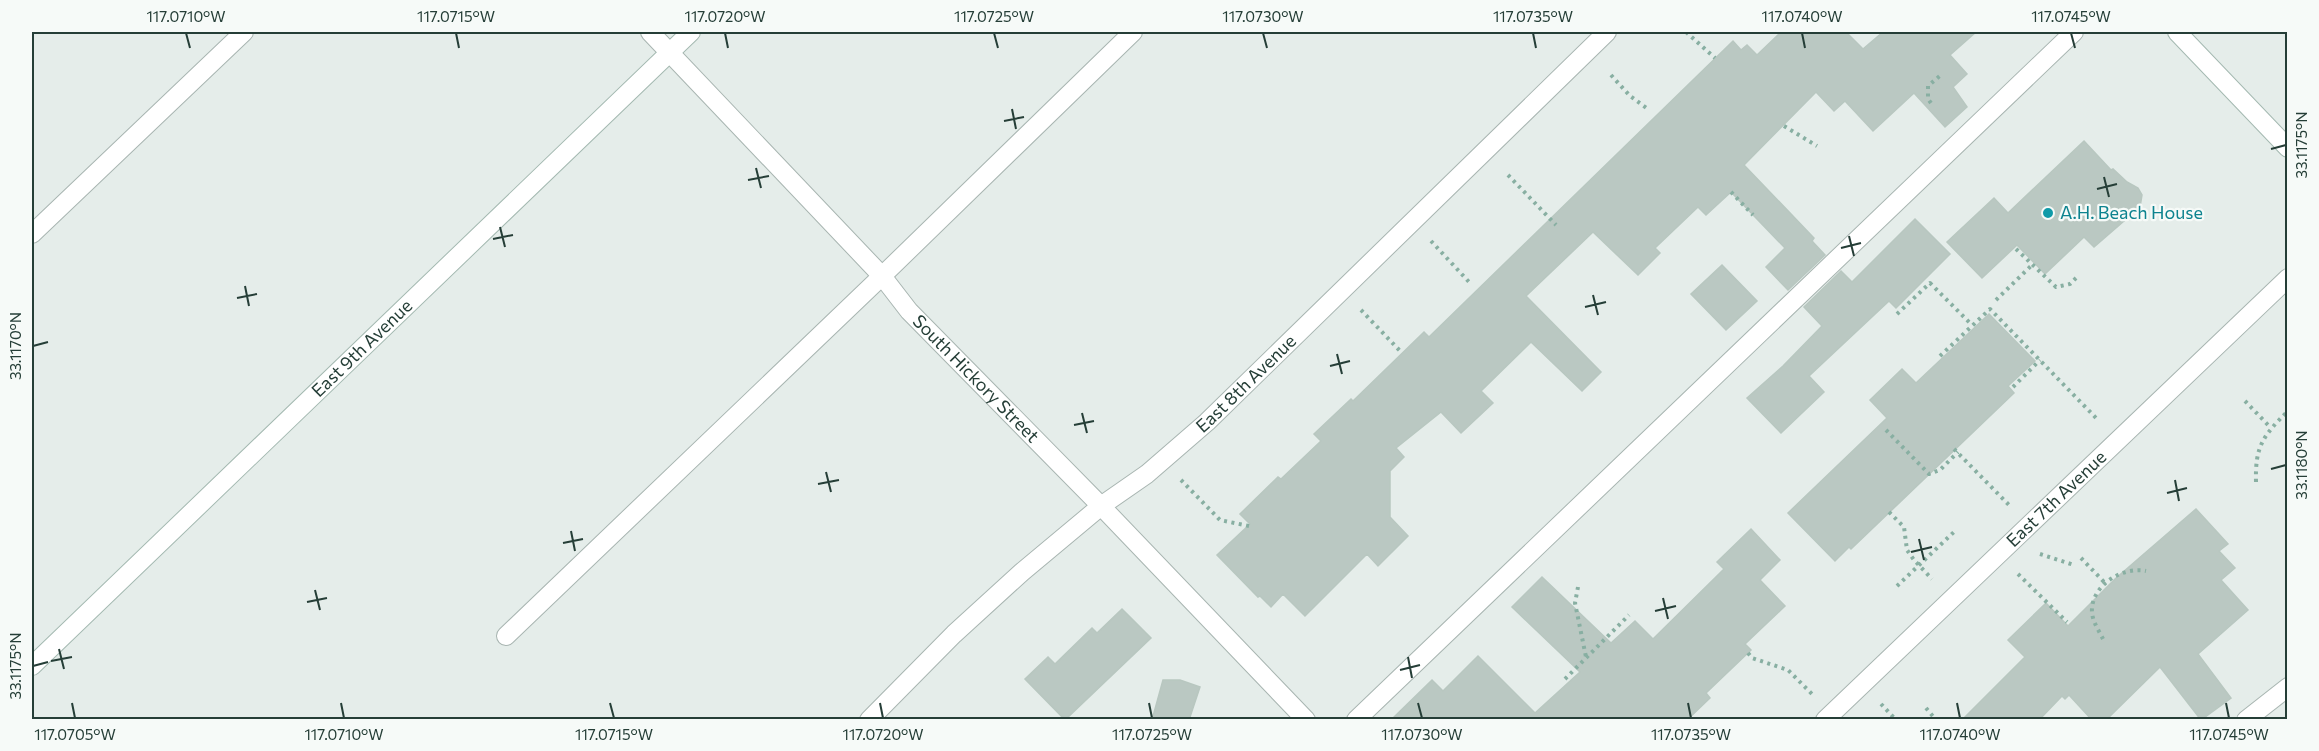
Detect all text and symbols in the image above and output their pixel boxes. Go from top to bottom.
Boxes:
text: 117.0710°W [146,7,226,25]
text: 117.0715°W [417,7,495,25]
text: 117.0720°W [684,7,766,25]
text: 117.0725°W [954,7,1034,25]
text: 117.0730°W [1222,7,1304,25]
text: 117.0735°W [1493,7,1573,25]
text: 117.0740°W [1762,7,1842,25]
text: 117.0745°W [2031,7,2111,25]
text: 33.1175°N [2292,112,2310,178]
place label: A.H. Beach House [2060,201,2203,223]
marker: A.H. Beach House [2041,206,2055,220]
street label: East 9th Avenue [306,294,416,401]
street label: South Hickory Street [909,310,1044,447]
text: 33.1170°N [6,312,24,380]
street label: East 8th Avenue [1191,329,1300,437]
text: 33.1180°N [2292,430,2310,500]
street label: East 7th Avenue [2001,446,2110,551]
text: 33.1175°N [6,633,24,699]
text: 117.0705°W [34,725,116,743]
text: 117.0710°W [304,725,384,743]
text: 117.0715°W [575,725,653,743]
text: 117.0720°W [842,725,924,743]
text: 117.0725°W [1112,725,1192,743]
text: 117.0730°W [1381,725,1463,743]
text: 117.0735°W [1651,725,1731,743]
text: 117.0740°W [1920,725,2000,743]
text: 117.0745°W [2189,725,2269,743]

